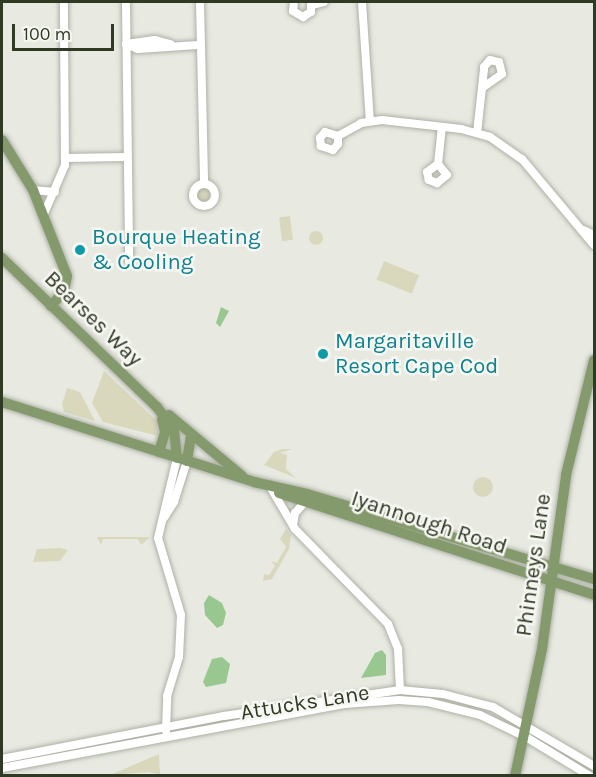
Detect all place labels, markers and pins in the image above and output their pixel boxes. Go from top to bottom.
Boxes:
place label: Bourque Heating & Cooling [92,224,260,276]
marker: Bourque Heating & Cooling [73,243,87,257]
place label: Margaritaville Resort Cape Cod [335,328,498,380]
marker: Margaritaville Resort Cape Cod [316,347,330,361]

